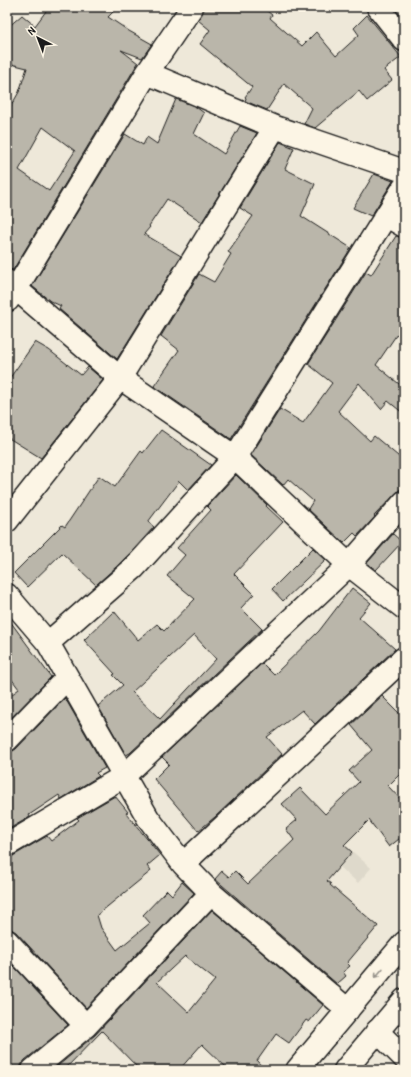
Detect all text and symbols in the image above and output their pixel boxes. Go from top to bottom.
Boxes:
north arrow [18,18,58,58]
text: N [24,23,38,38]
one-way arrow [374,968,383,979]

